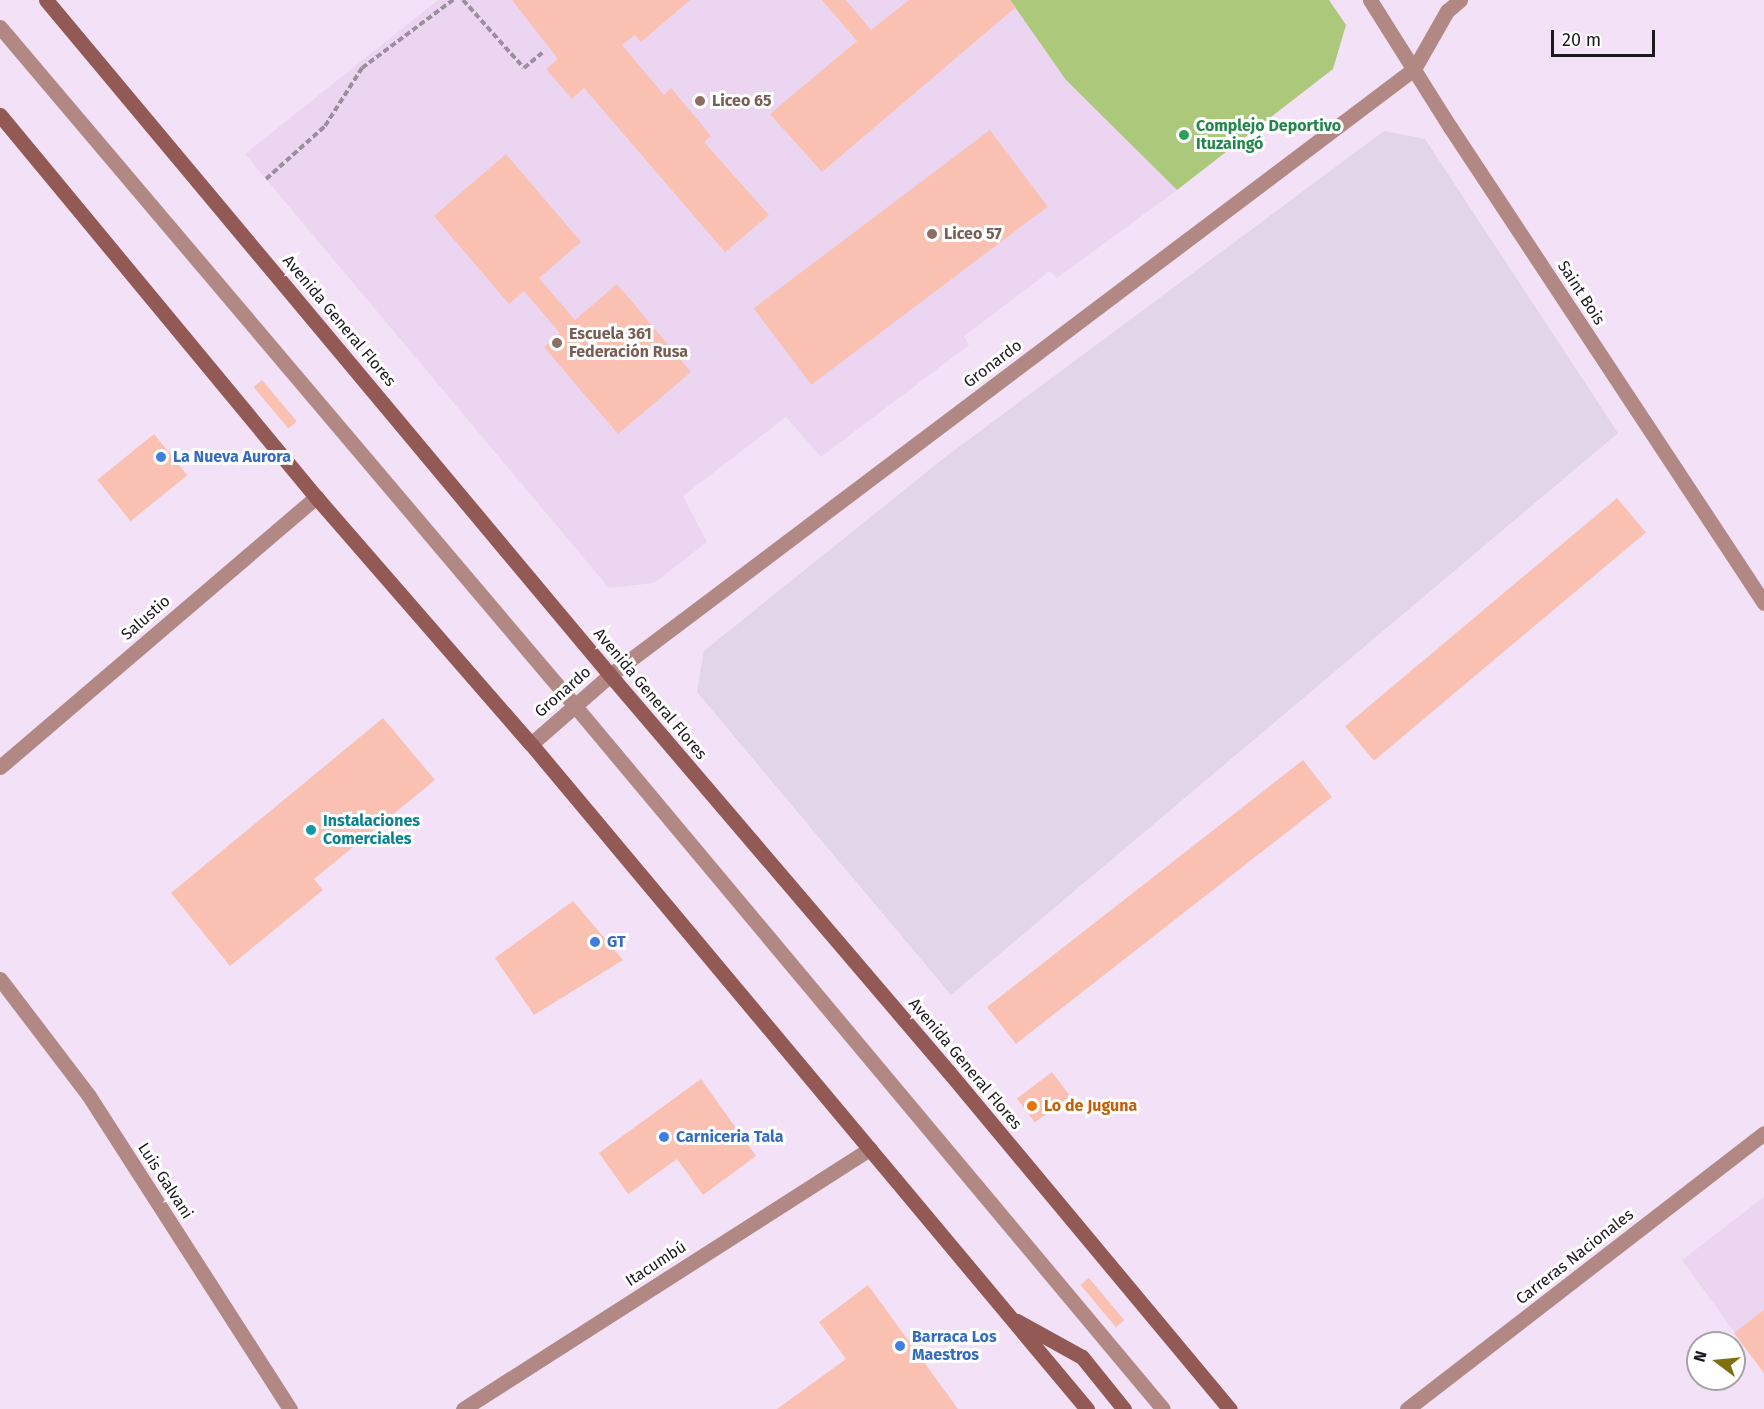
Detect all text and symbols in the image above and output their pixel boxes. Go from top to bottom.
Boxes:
scale bar [1554,18,1658,56]
text: 20 m [1562,29,1601,51]
place label: Liceo 65 [712,91,772,111]
marker: Liceo 65 [693,94,707,108]
place label: Complejo Deportivo Ituzaingó [1196,116,1341,154]
marker: Complejo Deportivo Ituzaingó [1177,128,1191,142]
place label: Liceo 57 [944,224,1002,244]
marker: Liceo 57 [925,227,939,241]
street label: Avenida General Flores [278,251,400,391]
street label: Saint Bois [1553,257,1609,329]
place label: Escuela 361 Federación Rusa [569,324,688,362]
marker: Escuela 361 Federación Rusa [550,336,564,350]
street label: Gronardo [960,336,1026,392]
place label: La Nueva Aurora [173,447,291,467]
marker: La Nueva Aurora [154,450,168,464]
street label: Salustio [118,592,174,644]
street label: Avenida General Flores [589,624,711,764]
street label: Gronardo [531,663,595,721]
place label: Instalaciones Comerciales [323,811,420,849]
marker: Instalaciones Comerciales [304,823,318,837]
place label: GT [607,932,626,952]
marker: GT [588,935,602,949]
street label: Avenida General Flores [904,994,1026,1134]
place label: Lo de Juguna [1044,1096,1137,1116]
marker: Lo de Juguna [1025,1099,1039,1113]
place label: Carniceria Tala [676,1127,784,1147]
marker: Carniceria Tala [657,1130,671,1144]
street label: Luis Galvani [133,1139,197,1223]
street label: Carreras Nacionales [1512,1205,1638,1309]
street label: Itacumbú [622,1237,690,1291]
place label: Barraca Los Maestros [912,1327,997,1365]
north arrow [1686,1331,1746,1391]
marker: Barraca Los Maestros [893,1339,907,1353]
text: N [1690,1349,1711,1364]

